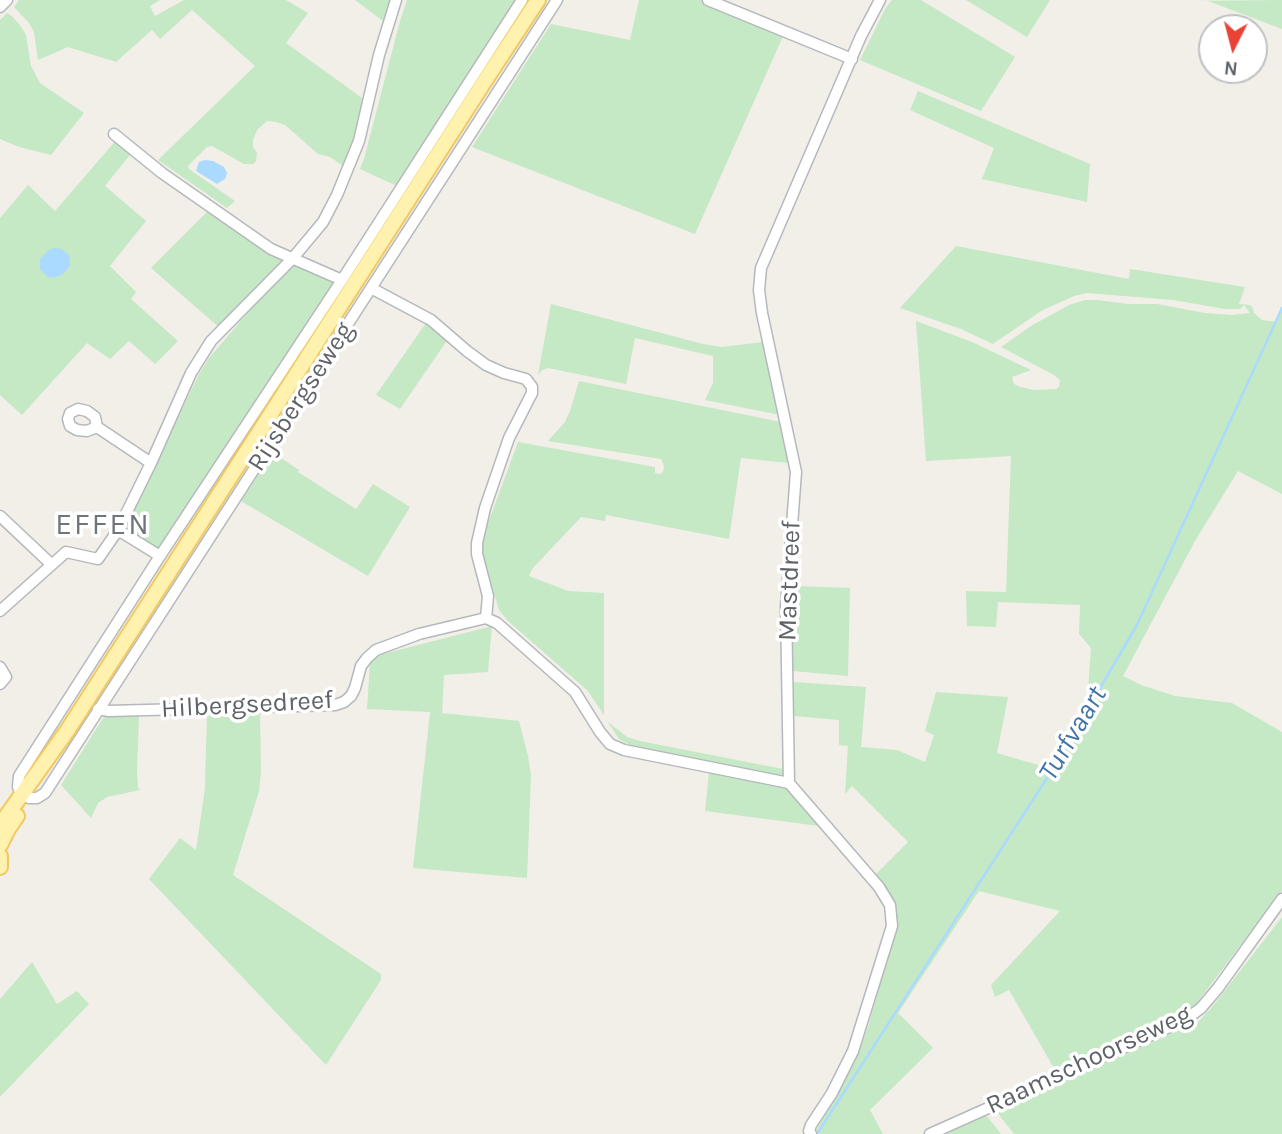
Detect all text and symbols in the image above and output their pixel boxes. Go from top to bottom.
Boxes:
north arrow [1198,14,1268,84]
text: N [1223,56,1239,80]
street label: Rijsbergseweg [241,316,361,478]
district label: EFFEN [56,507,150,543]
street label: Mastdreef [772,520,808,642]
water label: Turfvaart [1032,681,1114,787]
street label: Hilbergsedreef [160,685,334,725]
street label: Raamschoorseweg [981,999,1197,1121]

